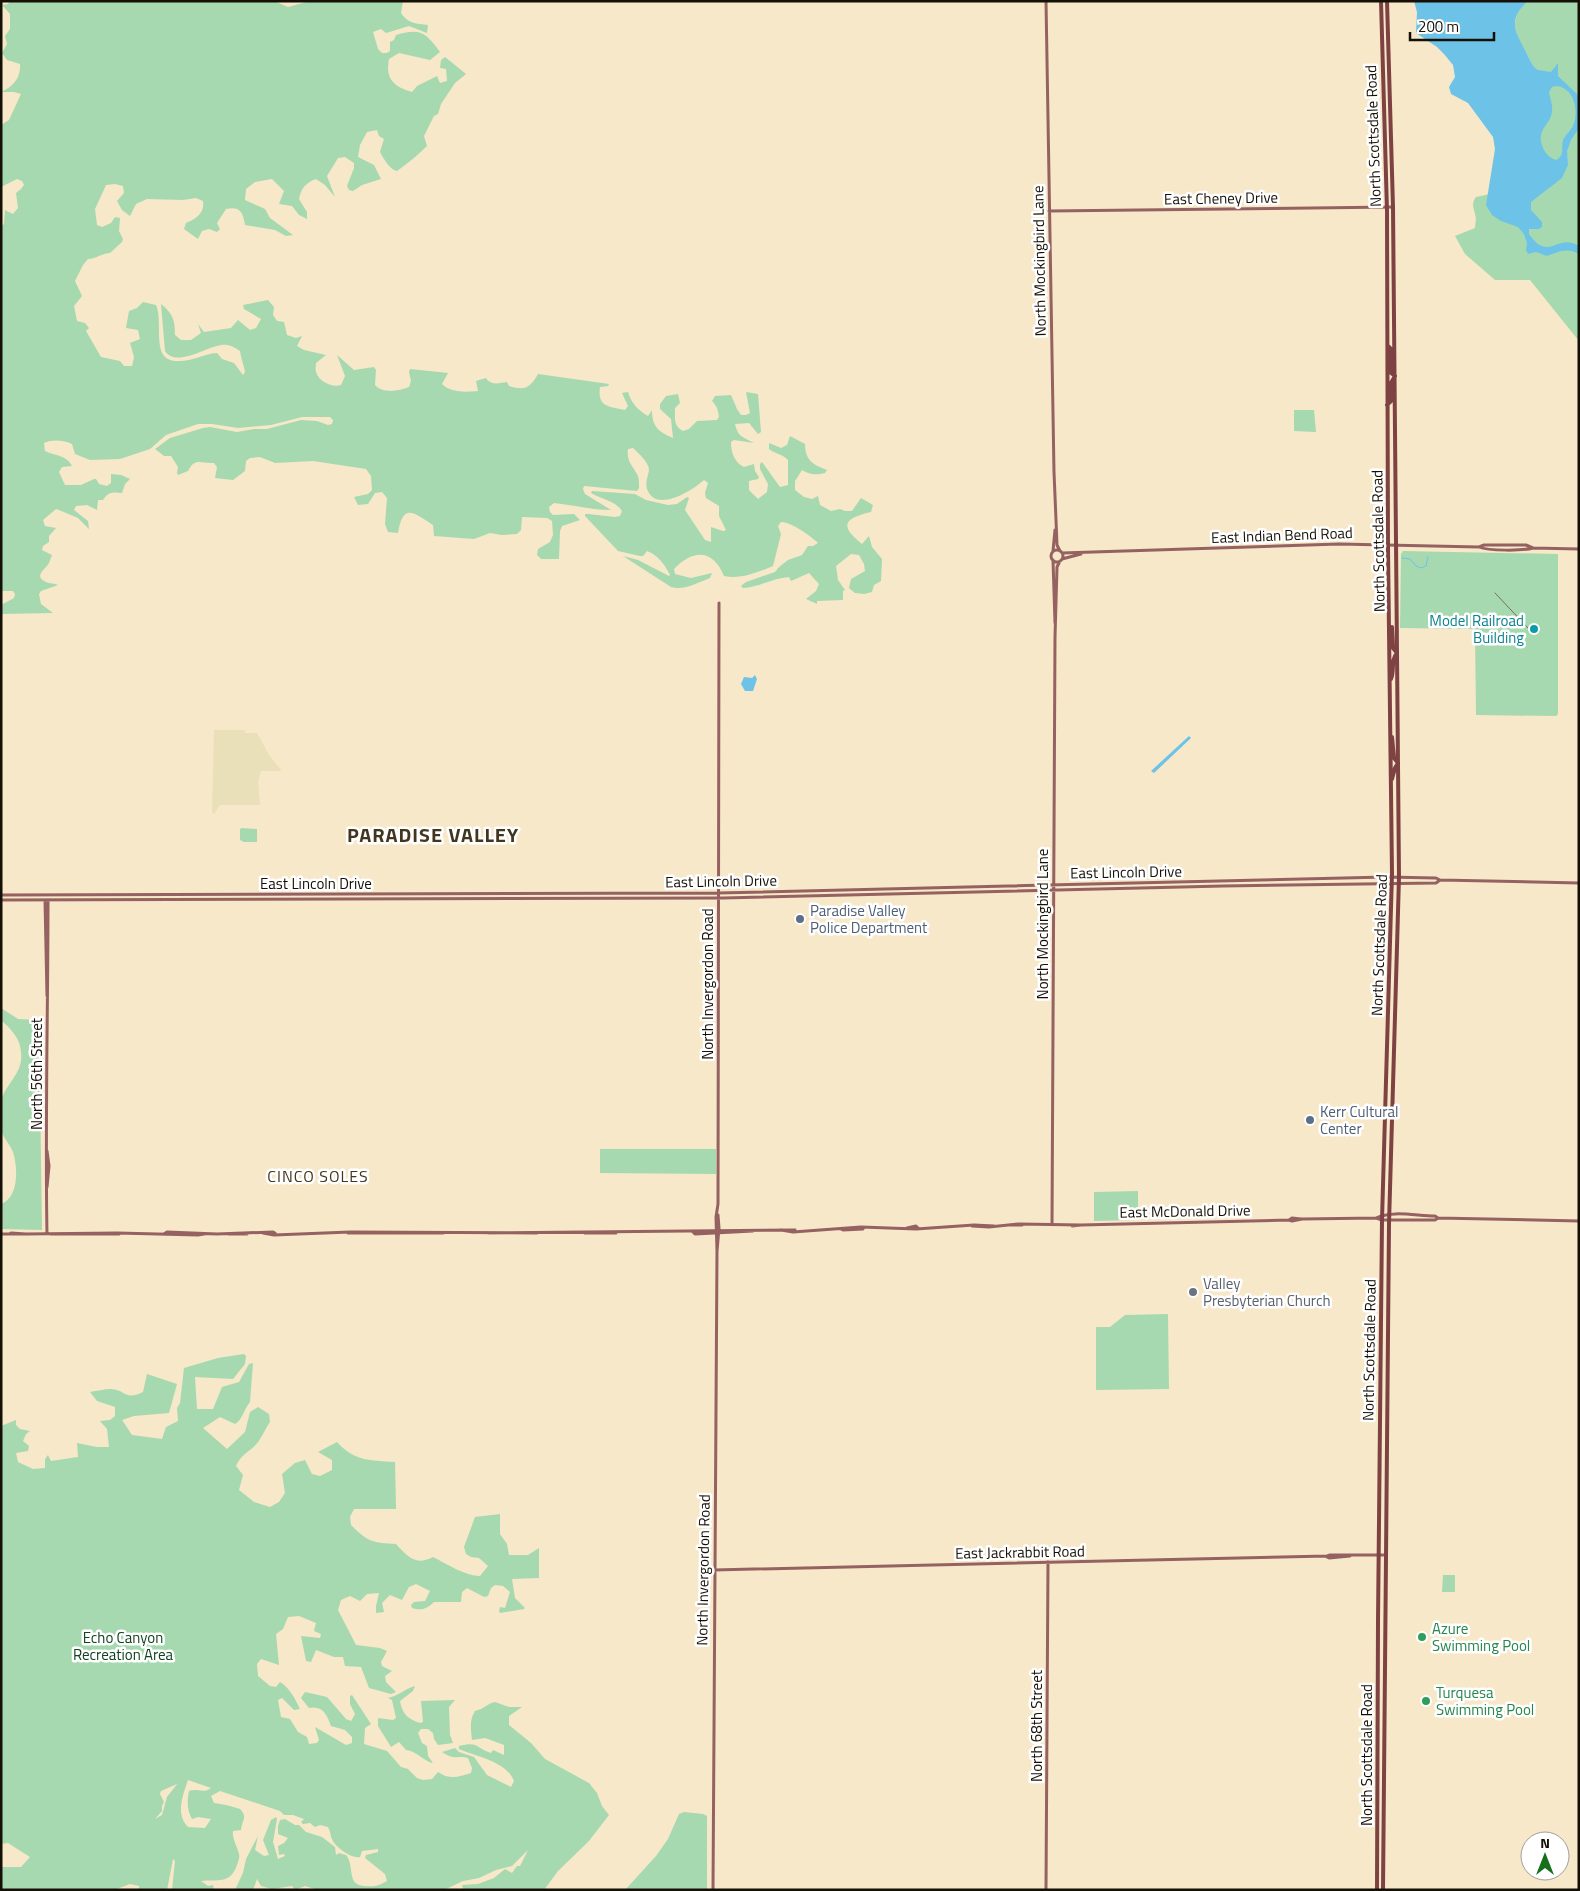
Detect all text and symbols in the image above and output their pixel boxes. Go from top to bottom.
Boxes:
scale bar [1410,10,1494,42]
text: 200 m [1418,15,1459,38]
street label: North Scottsdale Road [1359,65,1387,207]
street label: North Mockingbird Lane [1026,185,1052,337]
street label: East Cheney Drive [1164,186,1278,210]
street label: North Scottsdale Road [1365,470,1391,612]
street label: East Indian Bend Road [1211,521,1353,549]
place label: Model Railroad Building [1429,609,1524,649]
marker: Model Railroad Building [1528,623,1540,635]
district label: PARADISE VALLEY [347,819,519,850]
street label: North Mockingbird Lane [1031,849,1054,999]
street label: East Lincoln Drive [1070,860,1182,884]
street label: East Lincoln Drive [665,869,777,893]
street label: East Lincoln Drive [260,872,372,895]
street label: North Scottsdale Road [1365,874,1393,1016]
place label: Paradise Valley Police Department [810,899,928,939]
street label: North Invergordon Road [696,908,719,1060]
marker: Paradise Valley Police Department [794,913,806,925]
street label: North 56th Street [25,1017,48,1130]
place label: Kerr Cultural Center [1320,1100,1398,1140]
marker: Kerr Cultural Center [1304,1114,1316,1126]
district label: CINCO SOLES [267,1164,369,1188]
street label: East McDonald Drive [1119,1198,1251,1224]
place label: Valley Presbyterian Church [1203,1272,1331,1312]
street label: North Scottsdale Road [1356,1279,1382,1421]
marker: Valley Presbyterian Church [1187,1286,1199,1298]
street label: North Invergordon Road [690,1494,716,1646]
street label: East Jackrabbit Road [955,1539,1085,1565]
place label: Azure Swimming Pool [1432,1617,1530,1657]
park label: Echo Canyon Recreation Area [73,1626,174,1666]
marker: Azure Swimming Pool [1416,1631,1428,1643]
street label: North 68th Street [1025,1669,1048,1782]
place label: Turquesa Swimming Pool [1436,1681,1534,1721]
street label: North Scottsdale Road [1355,1684,1378,1826]
marker: Turquesa Swimming Pool [1420,1695,1432,1707]
north arrow [1520,1831,1570,1881]
text: N [1540,1832,1550,1853]

